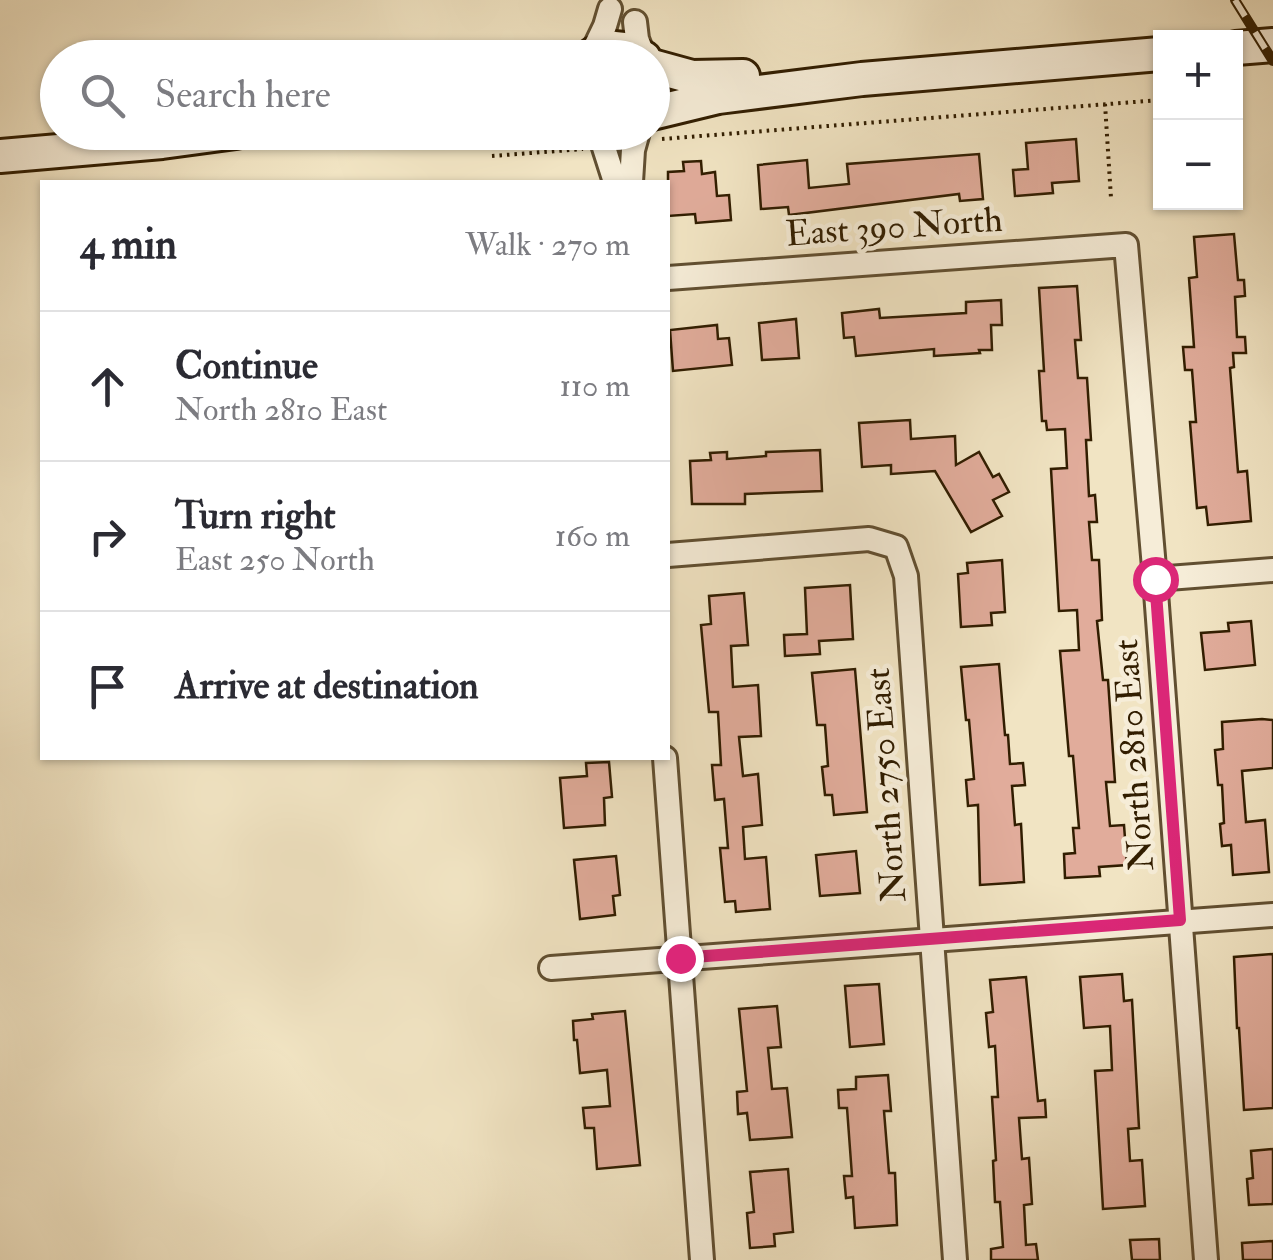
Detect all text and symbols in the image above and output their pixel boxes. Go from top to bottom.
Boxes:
map controls [1153,30,1243,210]
button: + [1153,30,1243,120]
search box [40,40,670,150]
icon: search [75,68,130,123]
text: Search here [155,71,331,119]
button: − [1153,120,1243,210]
street label: East 390 North [784,197,1004,257]
text: 4 min [80,219,177,271]
text: Walk · 270 m [465,225,630,265]
text: Continue [175,342,318,390]
icon: ahead [80,359,135,414]
text: 110 m [559,366,630,406]
text: North 2810 East [175,390,387,430]
text: Turn right [175,492,336,540]
icon: right [80,509,135,564]
text: 160 m [555,516,630,556]
text: East 250 North [175,540,375,580]
route start [1133,557,1179,603]
street label: North 2810 East [1104,638,1164,872]
icon: arrive [80,659,135,714]
text: Arrive at destination [175,662,479,710]
street label: North 2750 East [856,666,916,903]
route end [658,936,704,982]

